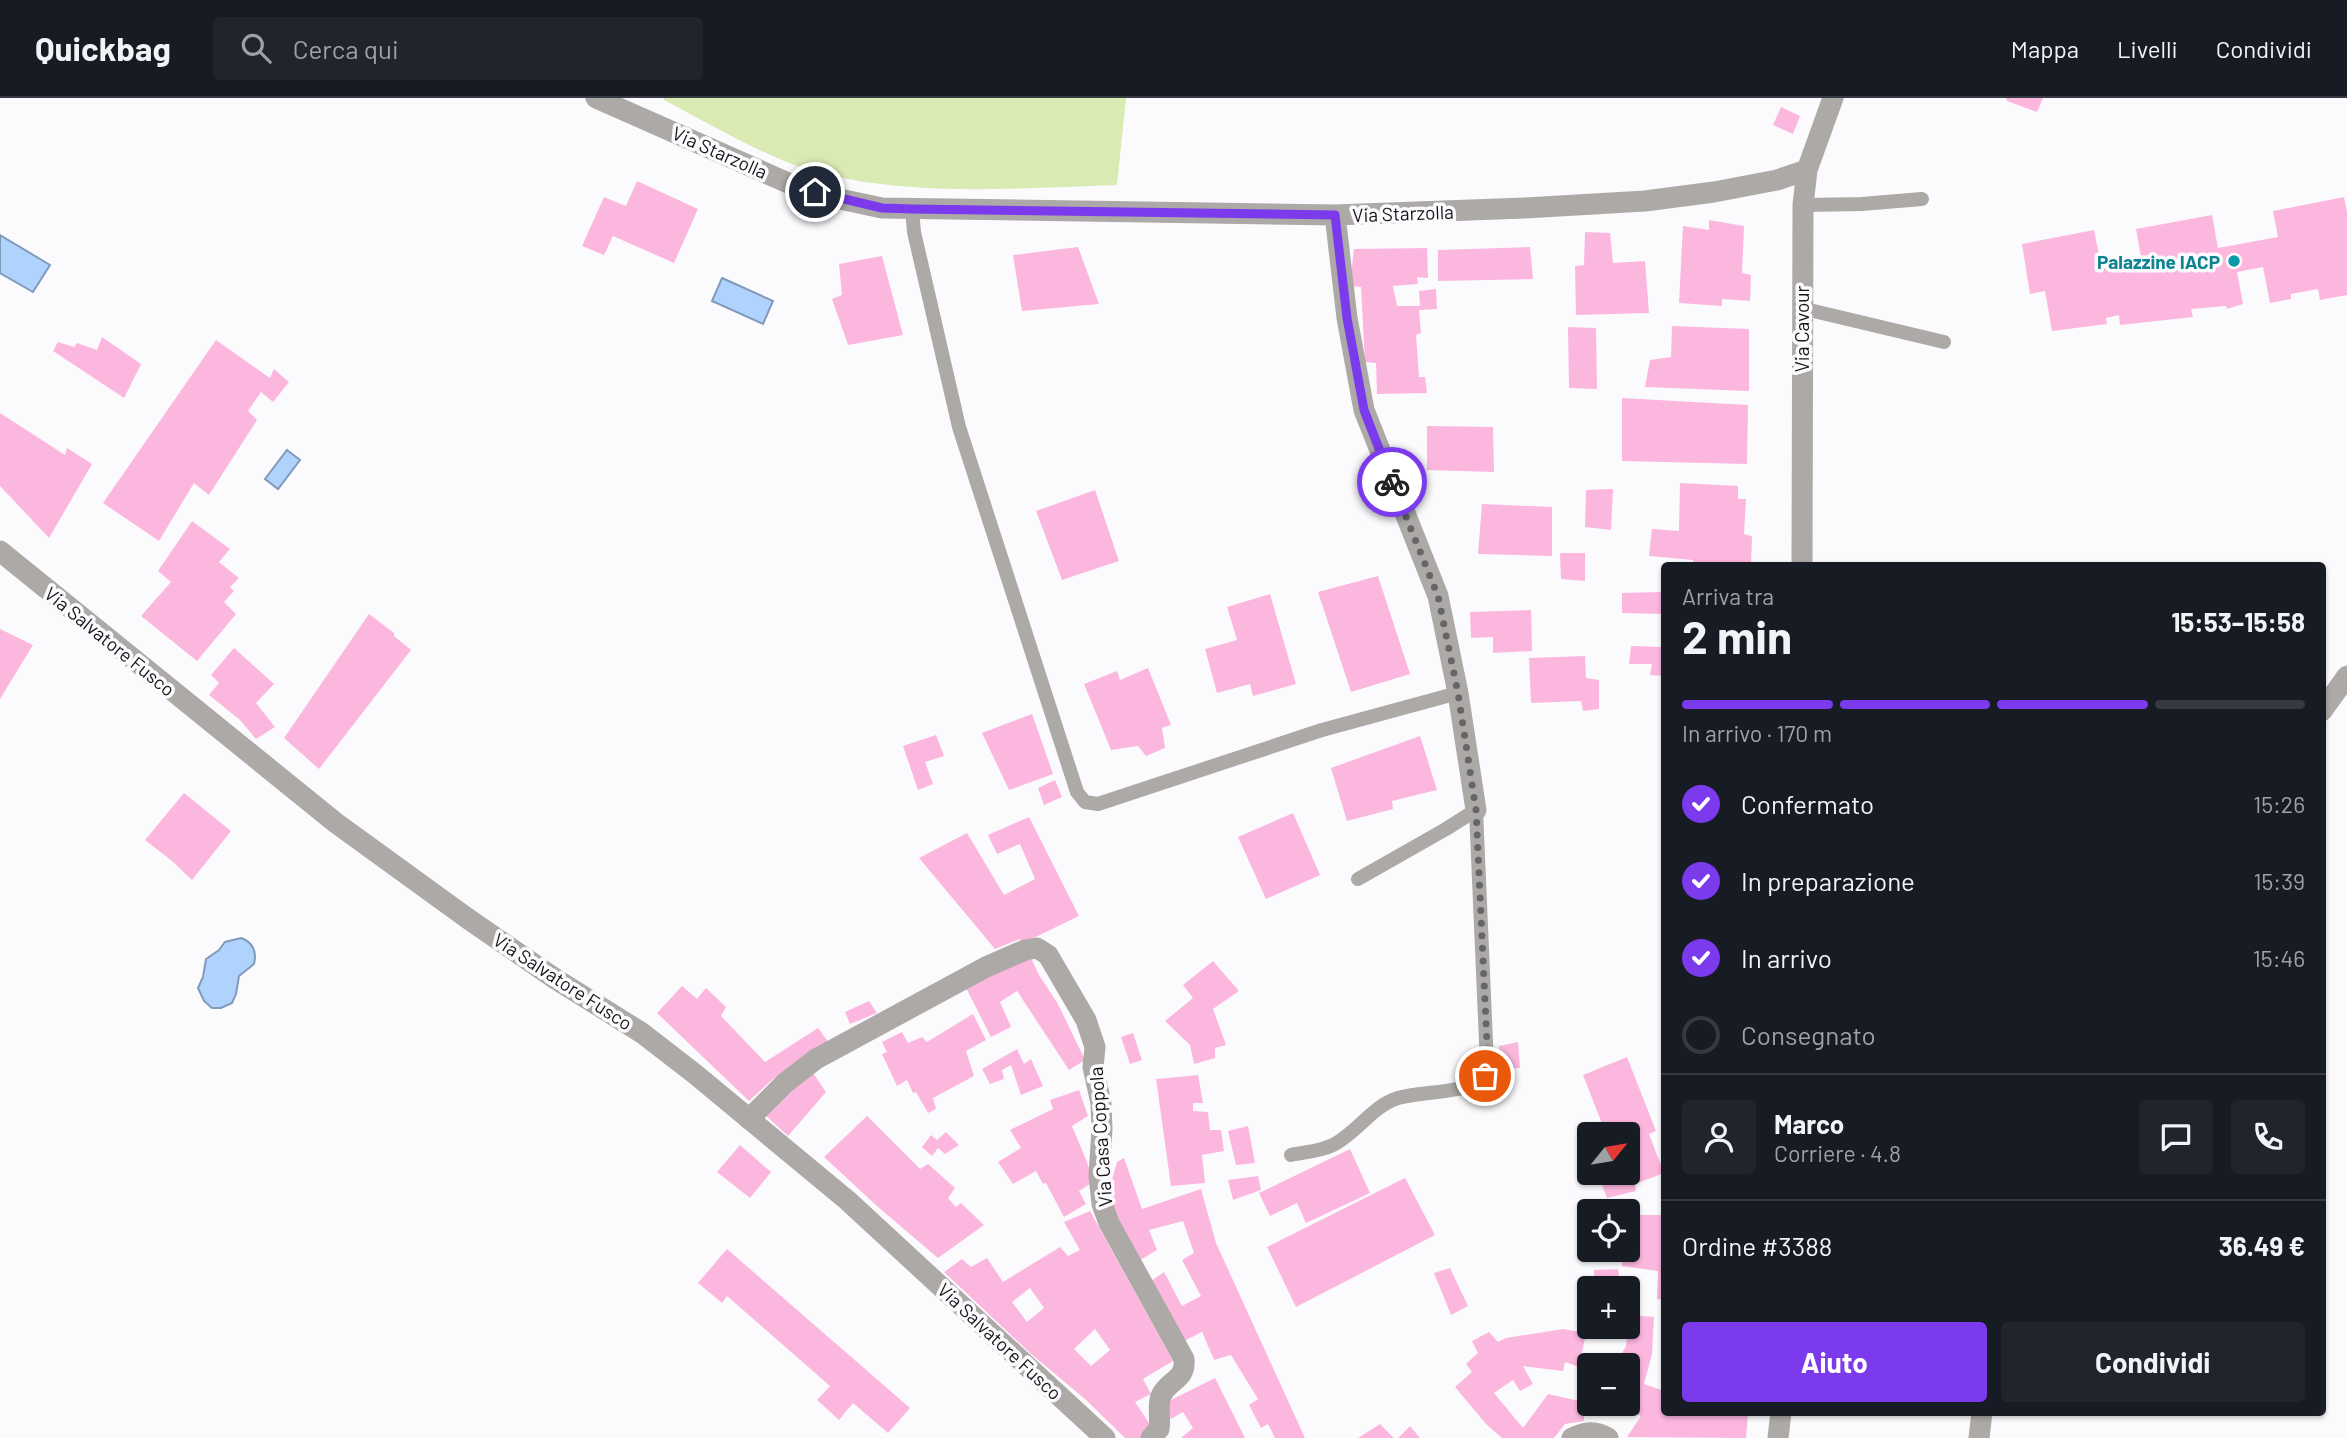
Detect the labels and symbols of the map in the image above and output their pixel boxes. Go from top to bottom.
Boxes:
street label: Via Starzolla [669,121,771,183]
pin [785,162,845,222]
street label: Via Starzolla [1352,200,1454,226]
place label: Palazzine IACP [2097,250,2220,273]
marker: Palazzine IACP [2226,253,2242,269]
street label: Via Cavour [1790,286,1813,372]
courier [1357,447,1427,517]
street label: Via Salvatore Fusco [40,581,180,701]
street label: Via Salvatore Fusco [489,928,637,1034]
pin [1455,1046,1515,1106]
street label: Via Casa Coppola [1084,1066,1116,1208]
north arrow [1577,1122,1640,1185]
street label: Via Salvatore Fusco [933,1278,1067,1404]

